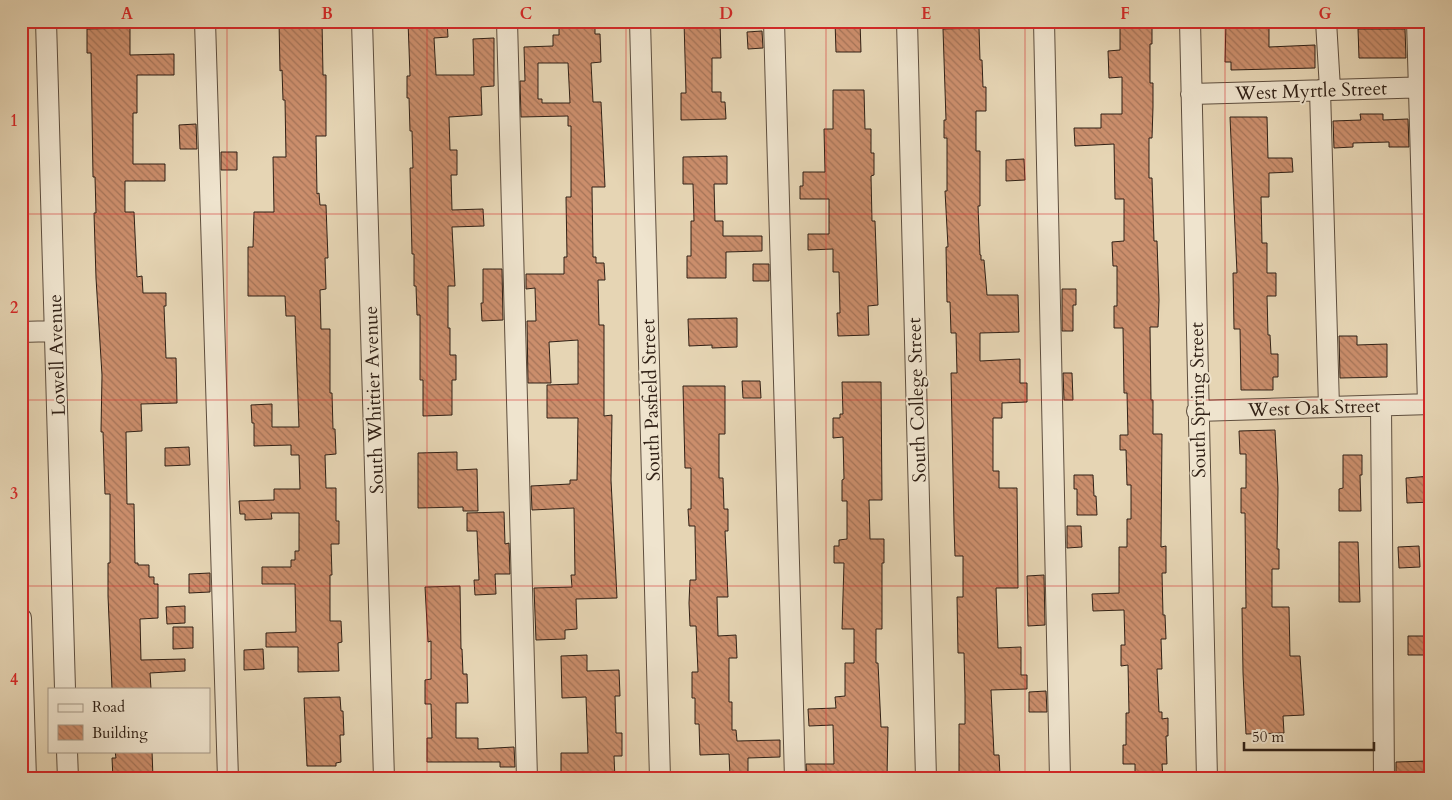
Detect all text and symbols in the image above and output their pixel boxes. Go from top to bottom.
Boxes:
text: A [121,3,133,25]
text: B [321,3,333,25]
text: C [520,3,532,25]
text: D [719,3,733,25]
text: E [921,3,931,25]
text: F [1120,3,1130,25]
text: G [1318,3,1332,25]
street label: West Myrtle Street [1234,75,1388,107]
text: 1 [10,110,18,132]
street label: Lowell Avenue [42,294,72,416]
text: 2 [10,297,18,319]
street label: South Whittier Avenue [358,305,390,494]
street label: South College Street [901,317,933,483]
street label: South Pasfield Street [635,318,667,482]
street label: South Spring Street [1184,322,1212,478]
street label: West Oak Street [1246,393,1381,423]
text: 3 [10,483,18,505]
text: 4 [10,669,18,691]
legend [48,688,210,752]
text: Road [92,697,125,717]
scale bar [1244,720,1374,752]
text: Building [92,723,148,743]
text: 50 m [1252,727,1284,747]

